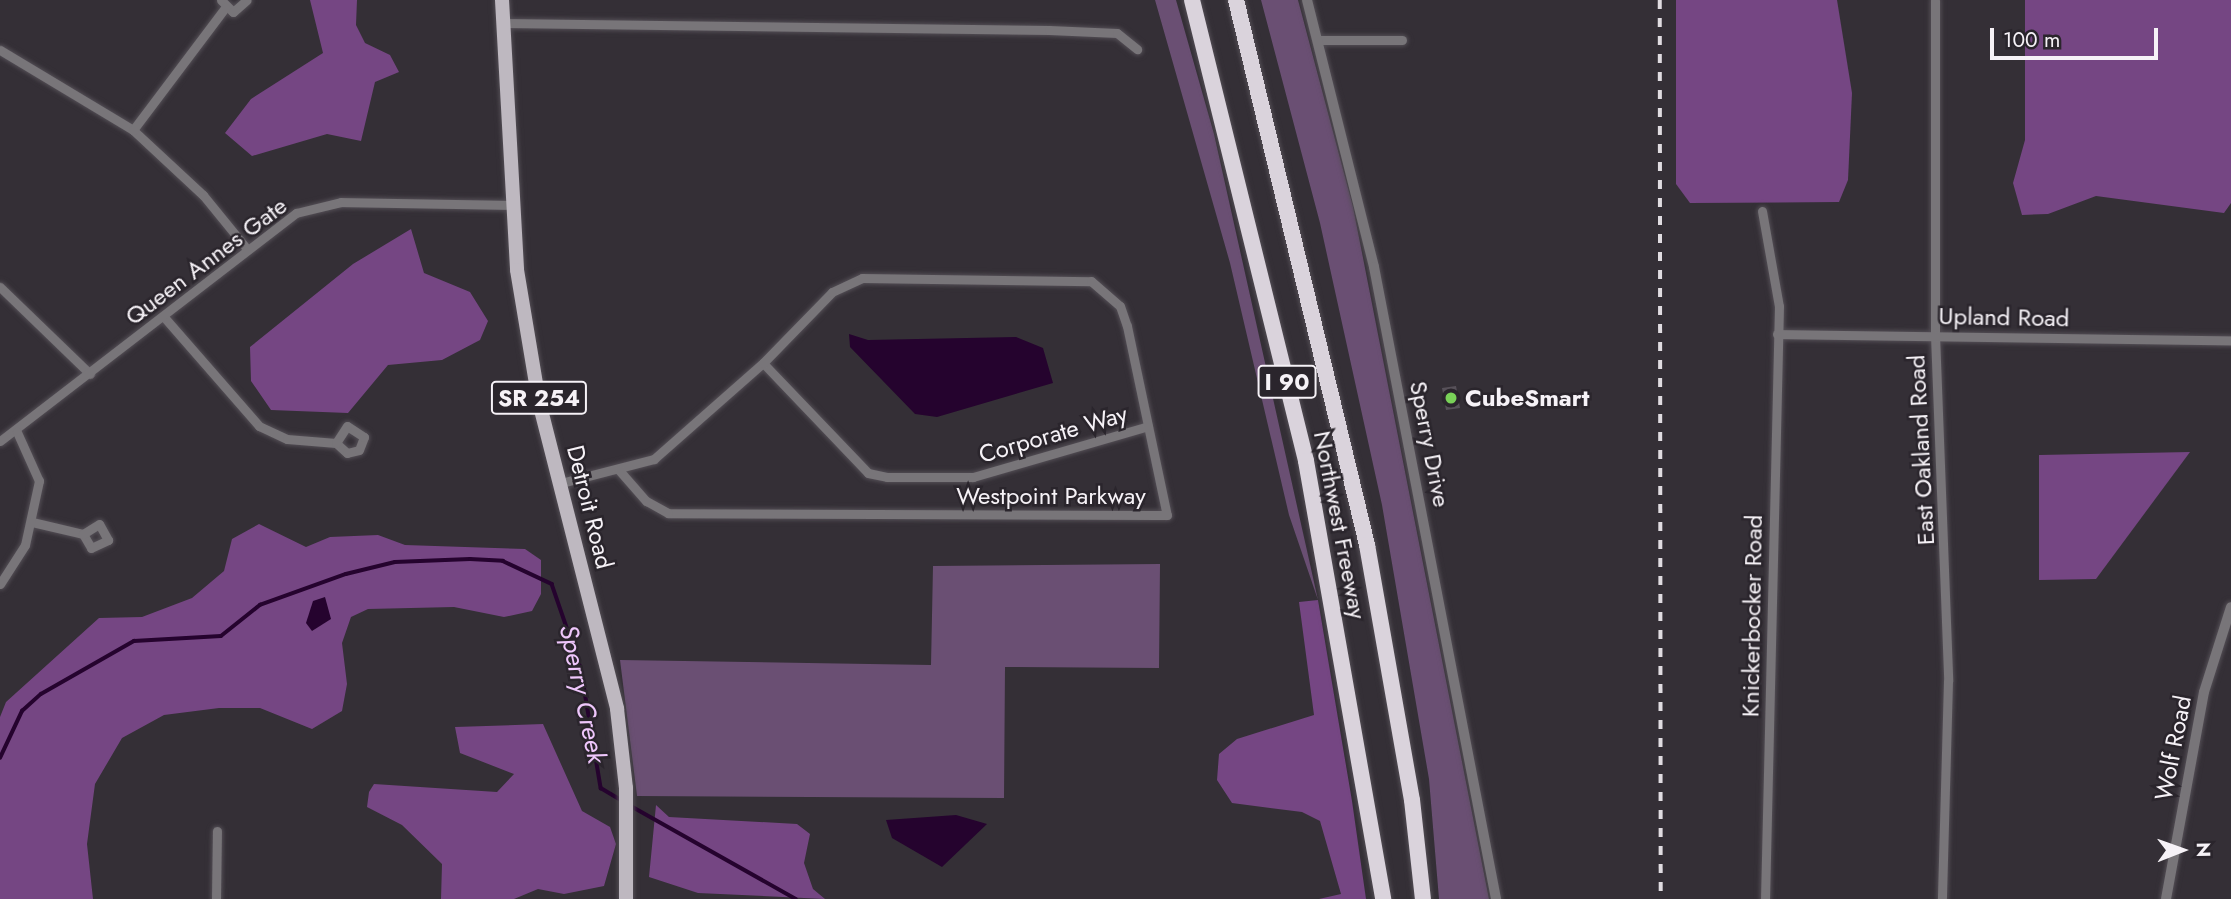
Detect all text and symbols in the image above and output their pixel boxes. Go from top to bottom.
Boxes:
scale bar [1993,14,2161,58]
text: 100 m [2003,25,2060,55]
street label: Queen Annes Gate [120,191,292,331]
street label: Upland Road [1938,301,2070,333]
street label: East Oakland Road [1902,354,1940,546]
road number: I 90 [1257,362,1317,402]
road number: SR 254 [490,378,588,418]
street label: Sperry Drive [1404,379,1456,509]
place label: CubeSmart [1465,384,1589,412]
marker: CubeSmart [1443,390,1459,406]
street label: Corporate Way [975,399,1131,469]
street label: Northwest Freeway [1308,428,1372,622]
street label: Detroit Road [561,442,619,572]
street label: Westpoint Parkway [956,482,1146,510]
street label: Knickerbocker Road [1736,514,1768,718]
water label: Sperry Creek [552,622,612,766]
street label: Wolf Road [2149,693,2197,803]
north arrow [2147,815,2217,885]
text: N [2190,842,2217,857]

